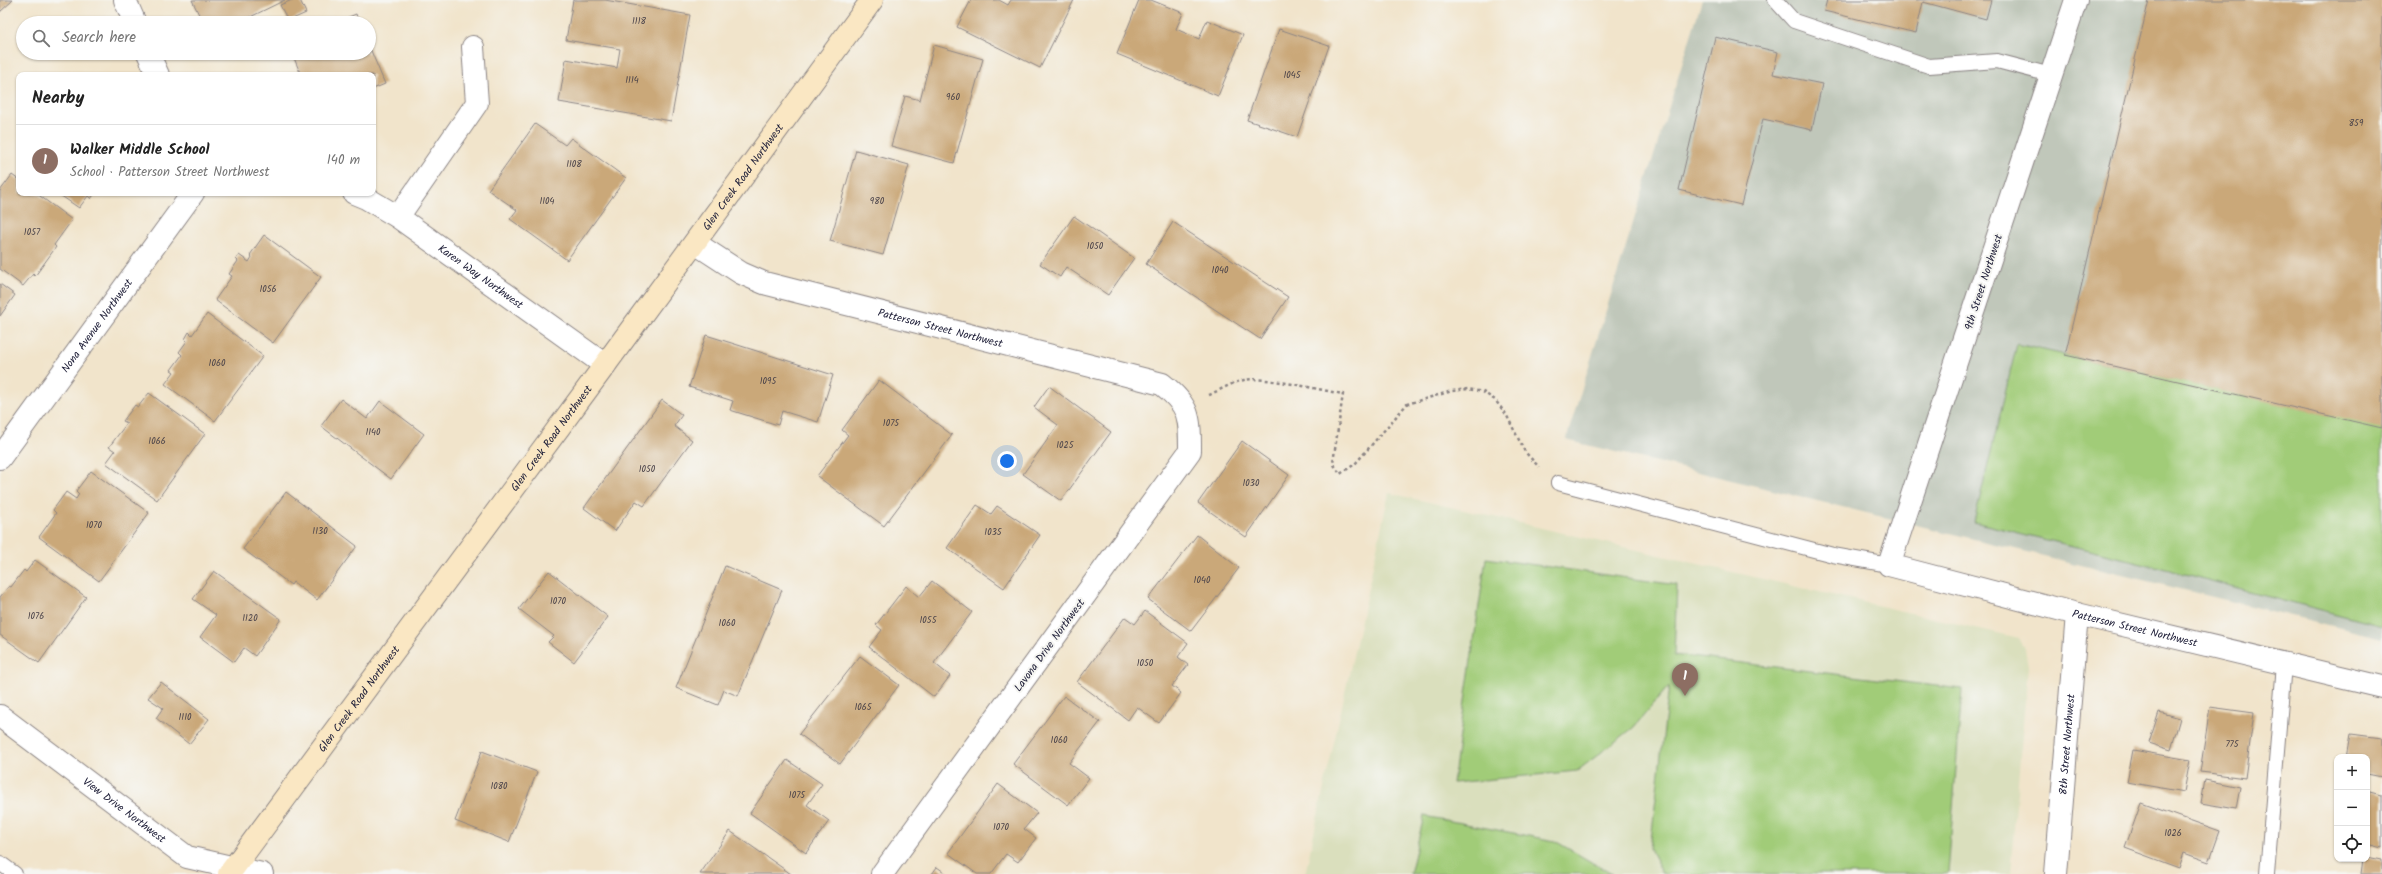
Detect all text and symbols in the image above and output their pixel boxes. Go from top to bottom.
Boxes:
house number: 1118 [632,14,647,29]
search box [16,16,376,60]
text: Search here [62,26,136,50]
icon: search [30,27,52,49]
house number: 1045 [1283,68,1302,83]
house number: 1114 [625,73,639,88]
text: Nearby [32,85,84,112]
house number: 960 [946,90,960,105]
house number: 859 [2349,116,2364,131]
street label: Glen Creek Road Northwest [698,120,789,235]
text: Walker Middle School [70,138,210,162]
text: 1 [43,150,47,171]
text: 140 m [327,150,360,171]
house number: 1108 [566,157,582,172]
text: School · Patterson Street Northwest [70,162,269,183]
house number: 1104 [539,194,555,209]
house number: 980 [870,194,885,209]
house number: 1057 [24,225,41,240]
street label: 9th Street Northwest [1960,231,2008,333]
house number: 1050 [1087,239,1104,254]
street label: Karen Way Northwest [434,240,527,314]
house number: 1040 [1212,263,1229,278]
street label: Nona Avenue Northwest [57,275,138,377]
house number: 1056 [259,282,277,297]
street label: Patterson Street Northwest [876,304,1005,353]
house number: 1060 [209,356,226,371]
house number: 1095 [760,374,777,389]
street label: Glen Creek Road Northwest [506,381,598,496]
house number: 1075 [883,416,900,431]
house number: 1140 [365,425,381,440]
house number: 1066 [148,434,166,449]
house number: 1025 [1056,438,1075,453]
your location [997,451,1017,471]
house number: 1050 [639,462,656,477]
house number: 1030 [1243,476,1260,491]
house number: 1070 [86,518,102,533]
house number: 1130 [312,524,328,539]
house number: 1035 [984,525,1003,540]
house number: 1040 [1194,573,1211,588]
house number: 1070 [550,594,566,609]
street label: Lavona Drive Northwest [1010,595,1090,696]
street label: Patterson Street Northwest [2070,605,2200,653]
house number: 1076 [28,609,44,624]
house number: 1120 [242,611,258,626]
house number: 1055 [920,613,938,628]
house number: 1060 [719,616,736,631]
street label: Glen Creek Road Northwest [314,642,405,756]
house number: 1050 [1137,656,1154,671]
pin: 1 [1672,663,1698,696]
street label: 8th Street Northwest [2054,693,2081,796]
house number: 1065 [854,700,873,715]
house number: 1110 [179,710,192,725]
house number: 1060 [1051,733,1068,748]
house number: 775 [2225,737,2240,752]
map controls [2334,754,2370,862]
button: + [2334,754,2370,790]
street label: View Drive Northwest [79,773,170,849]
house number: 1080 [490,779,508,794]
house number: 1075 [789,788,806,803]
button: − [2334,790,2370,826]
house number: 1070 [993,820,1009,835]
house number: 1026 [2164,826,2182,841]
button: locate [2334,826,2370,862]

